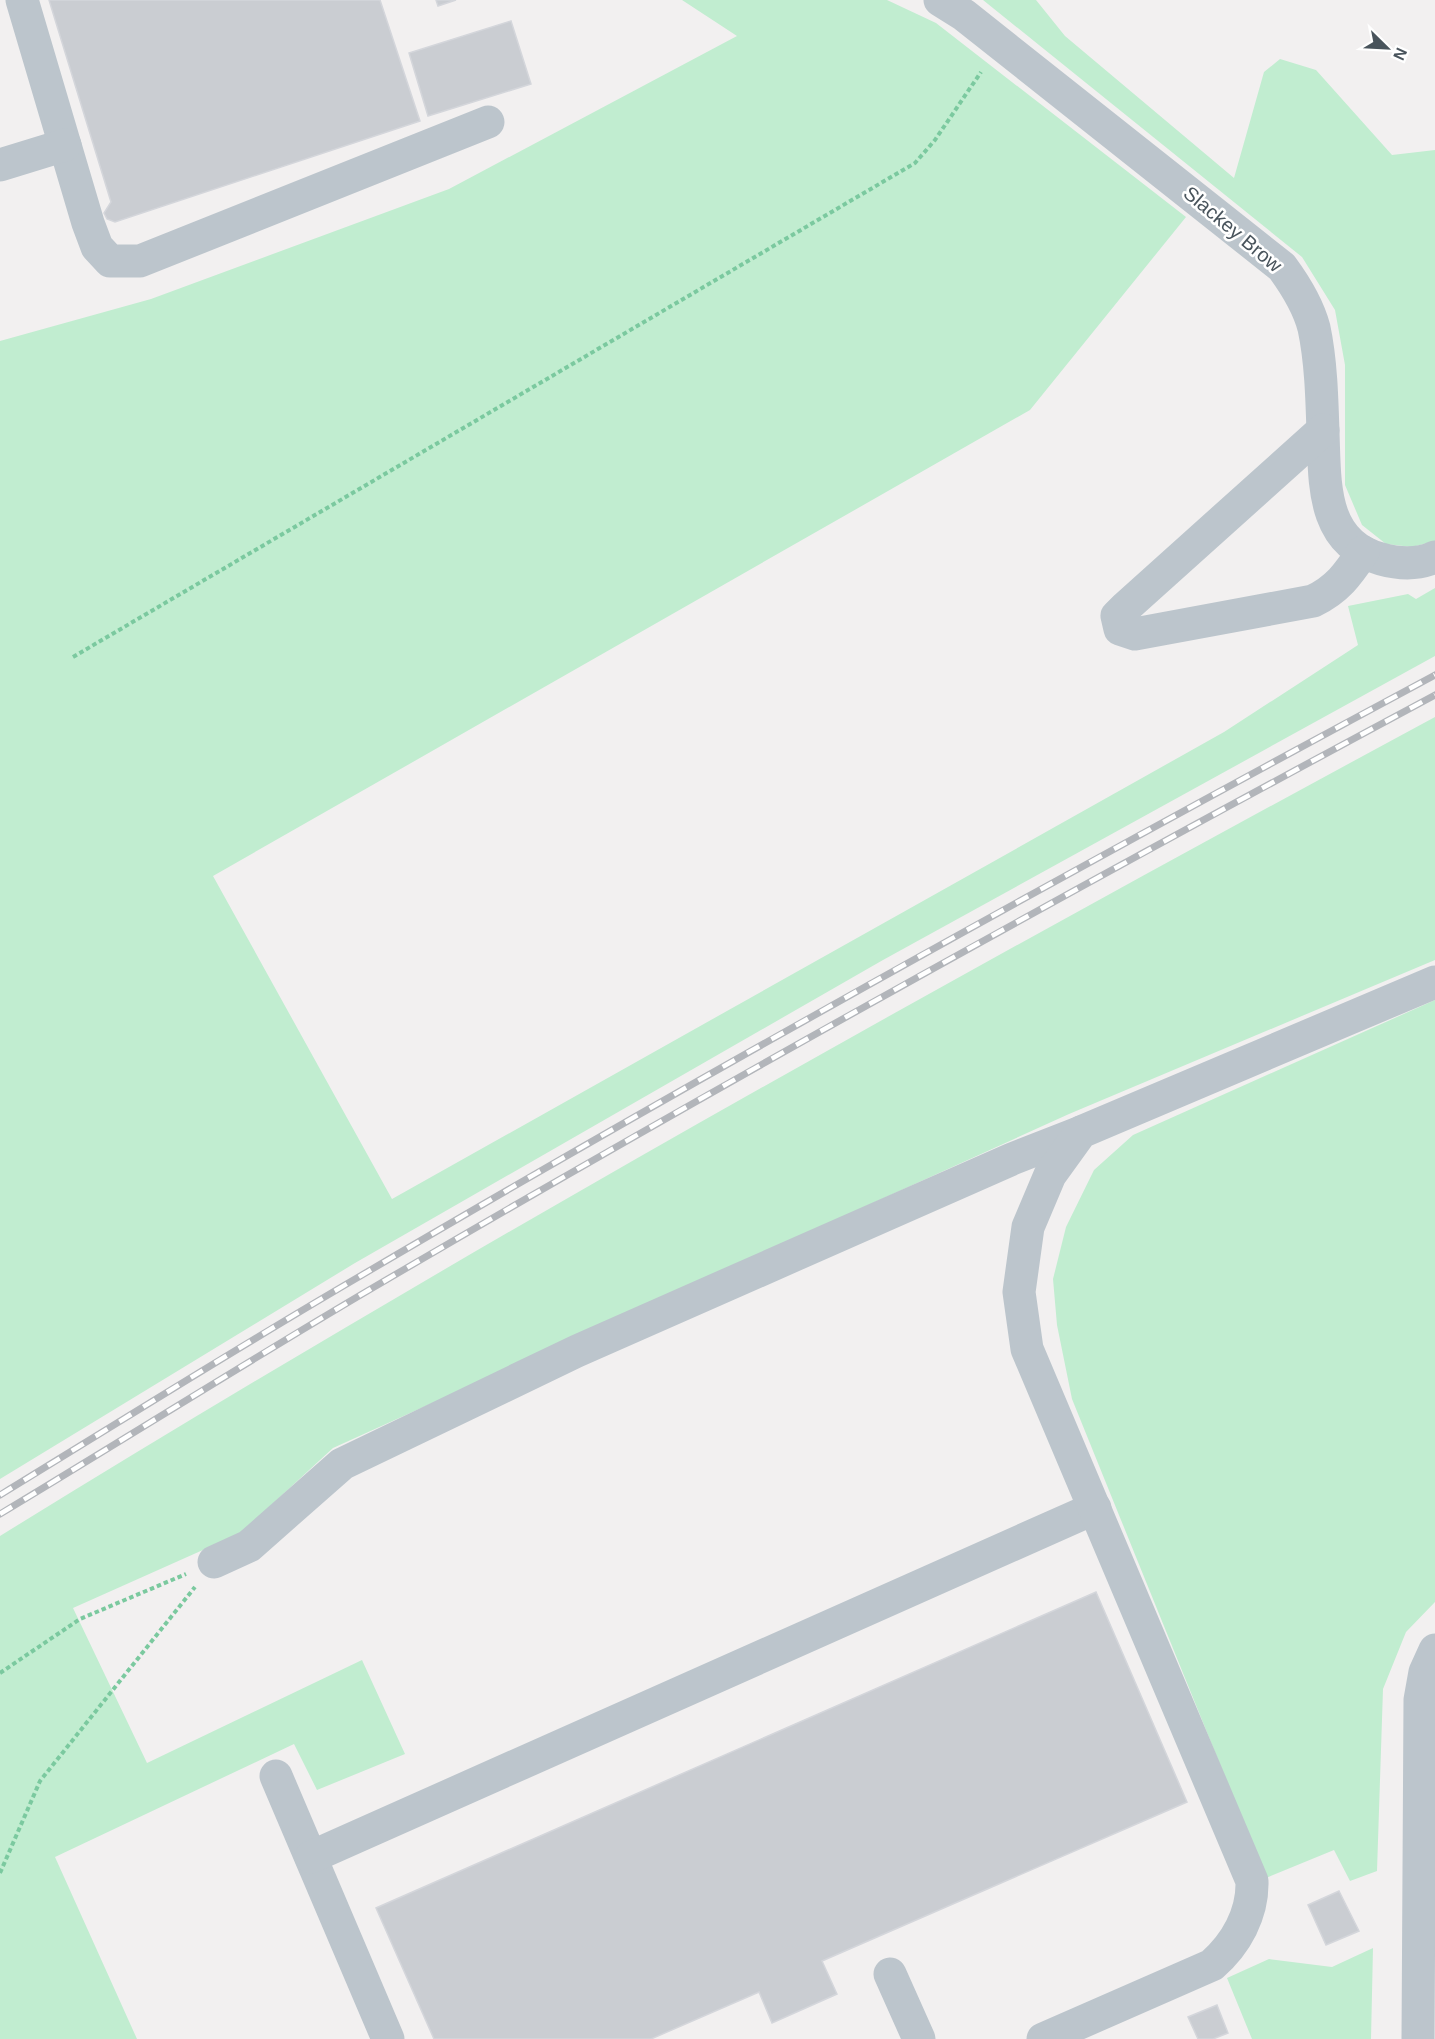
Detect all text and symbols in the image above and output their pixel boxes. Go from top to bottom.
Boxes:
north arrow [1357,18,1417,78]
text: N [1390,45,1410,63]
street label: Slackey Brow [1180,182,1287,277]

